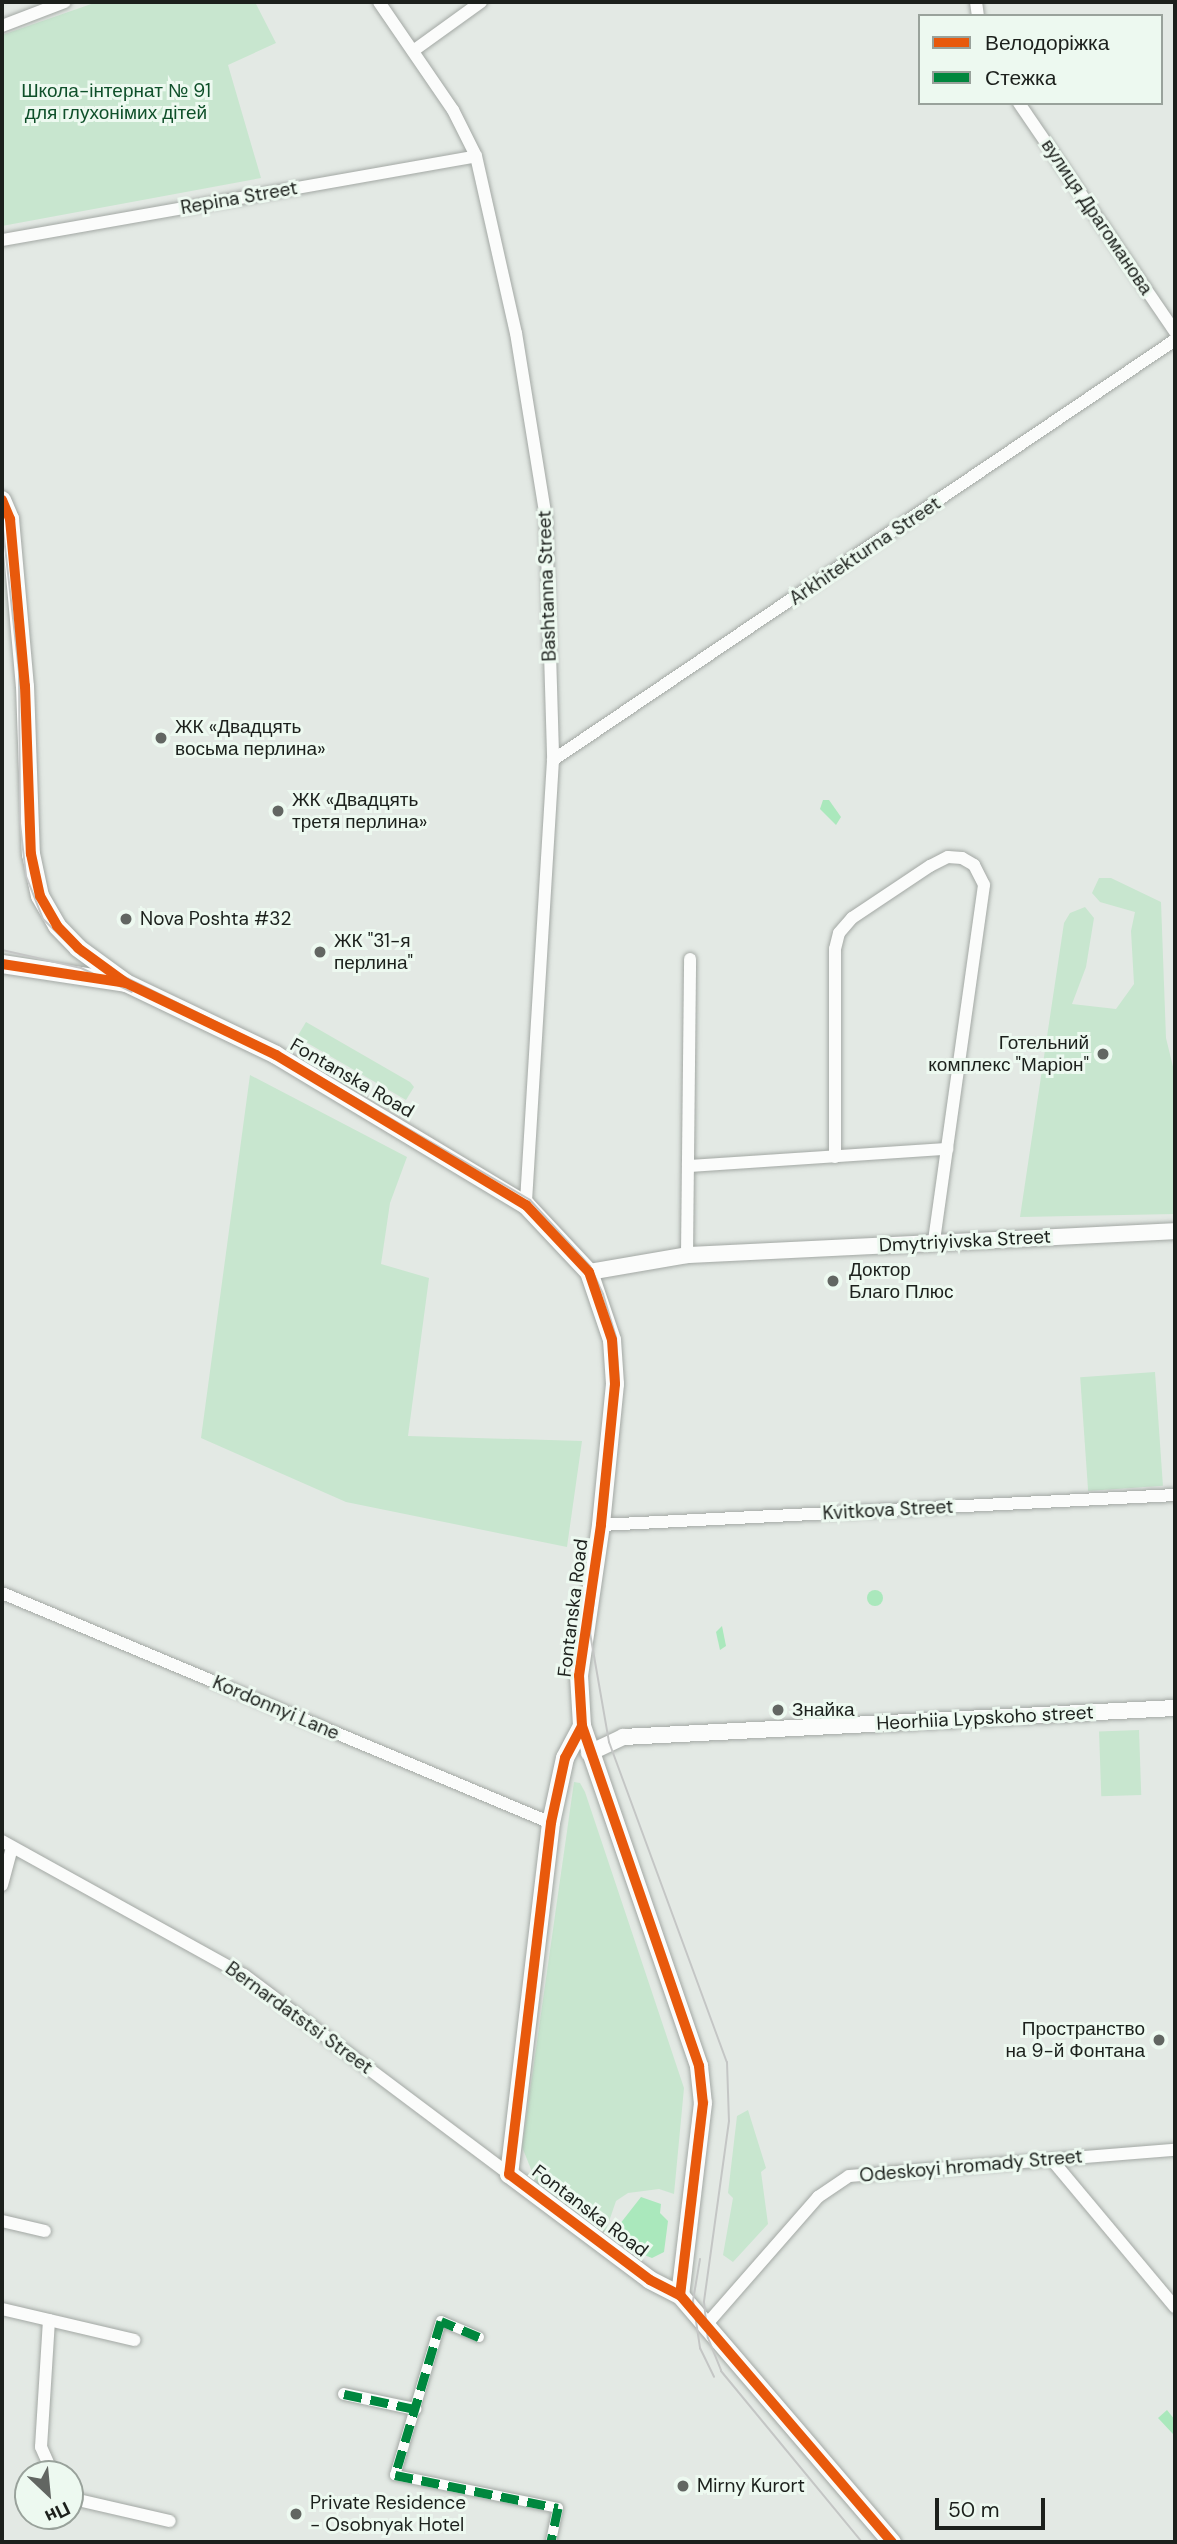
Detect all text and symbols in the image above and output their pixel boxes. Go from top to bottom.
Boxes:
legend [918,14,1163,105]
text: Велодоріжка [985,29,1109,57]
text: Стежка [985,64,1056,92]
park label: Школа-інтернат № 91 для глухонімих дітей [21,80,211,124]
street label: вулиця Драгоманова [1036,135,1158,299]
street label: Repina Street [179,177,299,219]
street label: Arkhitekturna Street [785,492,945,610]
street label: Bashtanna Street [533,510,561,662]
place label: ЖК «Двадцять восьма перлина» [175,716,326,760]
marker: ЖК «Двадцять восьма перлина» [153,730,169,746]
place label: ЖК «Двадцять третя перлина» [292,789,427,833]
marker: ЖК «Двадцять третя перлина» [270,803,286,819]
place label: Nova Poshta #32 [140,908,291,930]
marker: Nova Poshta #32 [118,911,134,927]
place label: ЖК "31-я перлина" [334,930,413,974]
marker: ЖК "31-я перлина" [312,944,328,960]
place label: Готельний комплекс "Маріон" [928,1032,1089,1076]
street label: Fontanska Road [286,1033,418,1123]
marker: Готельний комплекс "Маріон" [1095,1046,1111,1062]
street label: Dmytriyivska Street [878,1225,1052,1257]
place label: Доктор Благо Плюс [849,1259,954,1303]
marker: Доктор Благо Плюс [823,1271,843,1291]
street label: Kvitkova Street [822,1495,954,1525]
street label: Fontanska Road [553,1537,593,1679]
street label: Kordonnyi Lane [209,1671,343,1745]
place label: Знайка [792,1699,854,1721]
street label: Heorhiia Lypskoho street [876,1701,1094,1735]
marker: Знайка [770,1702,786,1718]
street label: Bernardatstsi Street [221,1957,377,2079]
place label: Пространство на 9-й Фонтана [1005,2018,1145,2062]
marker: Пространство на 9-й Фонтана [1151,2032,1167,2048]
street label: Odeskoyi hromady Street [858,2145,1084,2187]
street label: Fontanska Road [528,2160,652,2262]
north arrow [14,2460,84,2530]
place label: Mirny Kurort [697,2475,805,2497]
marker: Mirny Kurort [675,2478,691,2494]
scale bar [939,2484,1049,2528]
place label: Private Residence - Osobnyak Hotel [310,2492,466,2536]
text: Пн [41,2496,74,2529]
text: 50 m [948,2496,999,2524]
marker: Private Residence - Osobnyak Hotel [288,2506,304,2522]

